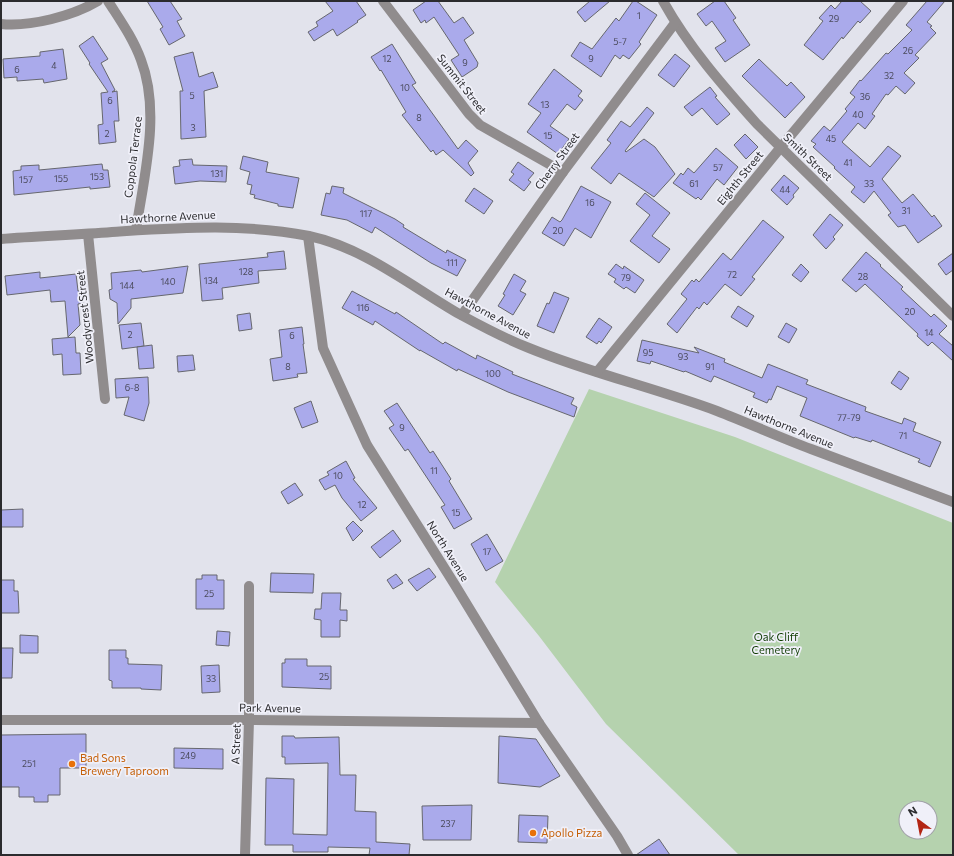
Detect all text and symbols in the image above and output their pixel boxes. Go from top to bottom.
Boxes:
house number: 1 [637,10,641,21]
house number: 29 [829,13,839,24]
house number: 5-7 [613,36,627,47]
house number: 26 [903,45,913,56]
street label: Summit Street [435,51,490,117]
house number: 12 [383,53,391,64]
house number: 9 [588,53,594,64]
house number: 9 [462,57,468,68]
house number: 4 [51,60,57,71]
house number: 6 [14,64,20,75]
house number: 32 [884,70,894,81]
house number: 10 [400,82,410,93]
house number: 5 [189,90,195,101]
house number: 36 [860,91,870,102]
house number: 6 [107,95,113,106]
house number: 13 [541,99,549,110]
house number: 40 [852,109,864,120]
house number: 8 [416,112,422,123]
street label: Coppola Terrace [121,115,144,198]
house number: 3 [190,122,196,133]
house number: 2 [105,128,110,139]
street label: Cherry Street [532,129,582,192]
house number: 15 [543,130,553,141]
street label: Smith Street [781,130,836,183]
house number: 45 [826,133,836,144]
street label: Eighth Street [714,148,766,207]
house number: 41 [844,157,852,168]
house number: 57 [713,162,723,173]
house number: 131 [211,168,223,179]
house number: 153 [90,171,104,182]
house number: 155 [54,173,68,184]
house number: 157 [19,174,33,185]
house number: 61 [689,178,699,189]
house number: 33 [864,178,874,189]
house number: 44 [780,184,791,195]
house number: 16 [585,197,595,208]
house number: 31 [902,205,910,216]
street label: Hawthorne Avenue [120,208,216,225]
house number: 117 [360,208,372,219]
house number: 20 [553,225,564,236]
house number: 111 [446,257,458,268]
house number: 128 [239,266,253,277]
street label: Woodycrest Street [73,269,96,364]
house number: 72 [727,269,737,280]
house number: 28 [858,271,868,282]
house number: 79 [621,272,631,283]
house number: 134 [204,275,219,286]
house number: 140 [160,276,176,287]
house number: 144 [120,280,135,291]
street label: Hawthorne Avenue [443,284,534,341]
house number: 116 [356,302,370,313]
house number: 20 [905,306,916,317]
house number: 14 [924,327,934,338]
house number: 2 [128,329,133,340]
house number: 6 [289,330,295,341]
house number: 95 [643,347,653,358]
house number: 93 [678,351,688,362]
house number: 8 [285,361,291,372]
house number: 91 [705,361,715,372]
house number: 100 [485,368,501,379]
house number: 6-8 [125,382,139,393]
street label: Hawthorne Avenue [743,403,836,450]
house number: 77-79 [837,412,861,423]
house number: 9 [399,422,405,433]
house number: 71 [899,430,907,441]
house number: 11 [430,465,438,476]
house number: 10 [333,470,343,481]
house number: 12 [358,499,366,510]
house number: 15 [451,507,461,518]
street label: North Avenue [425,518,472,584]
house number: 17 [483,546,492,557]
house number: 25 [204,588,214,599]
park label: Oak Cliff Cemetery [752,630,801,656]
house number: 25 [319,671,329,682]
house number: 33 [206,673,216,684]
street label: Park Avenue [239,700,301,715]
street label: A Street [228,723,243,765]
house number: 249 [180,750,196,761]
place label: Bad Sons Brewery Taproom [80,751,169,777]
house number: 251 [22,758,36,769]
marker: Bad Sons Brewery Taproom [67,759,77,769]
north arrow [898,800,938,840]
text: N [905,803,919,819]
house number: 237 [441,818,456,829]
place label: Apollo Pizza [541,826,602,839]
marker: Apollo Pizza [528,828,538,838]

